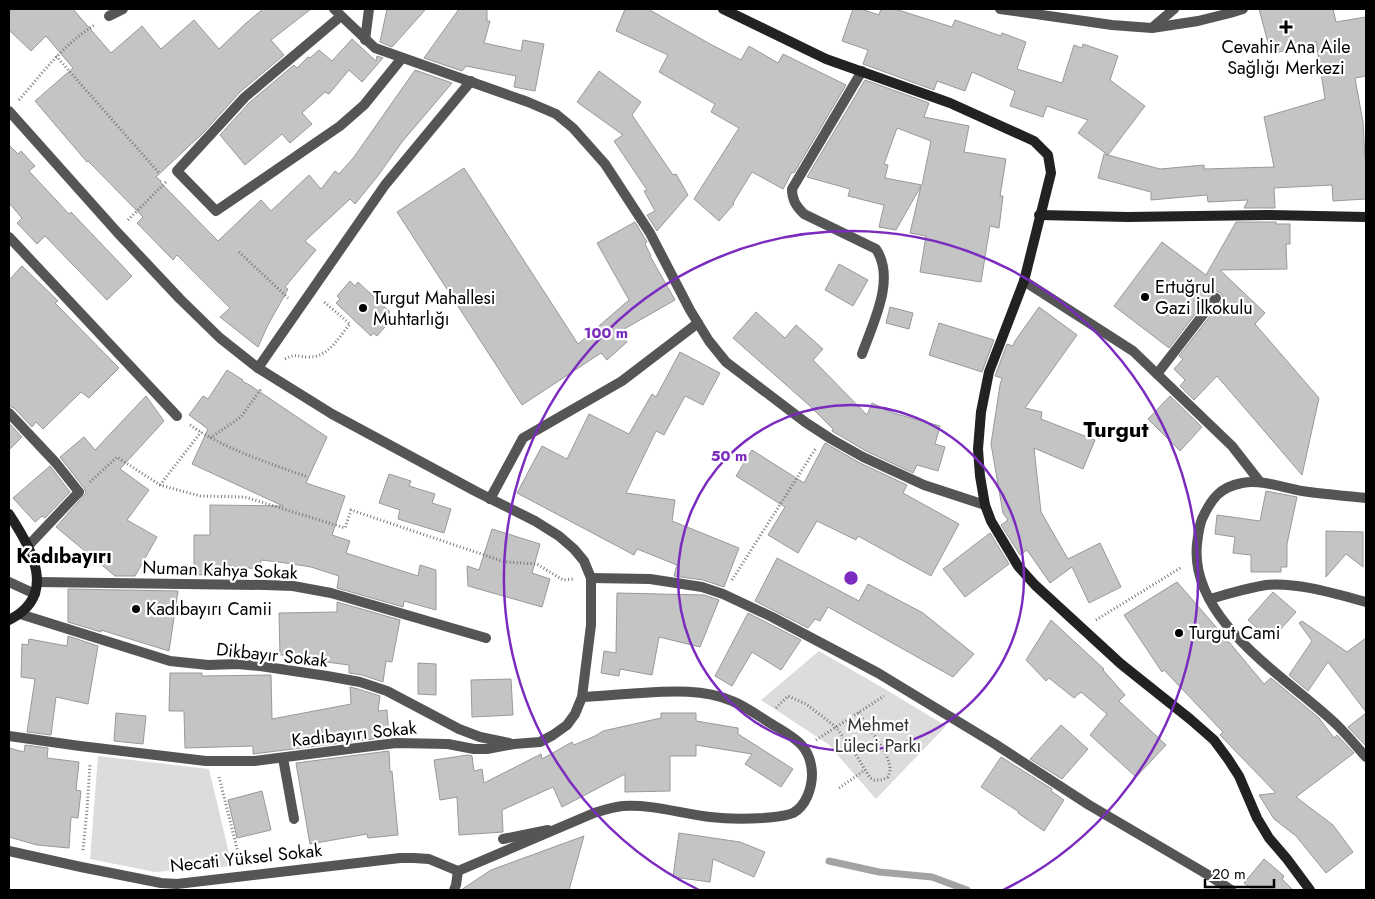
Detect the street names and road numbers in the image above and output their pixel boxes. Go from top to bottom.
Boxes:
street label: Numan Kahya Sokak [142,554,298,586]
street label: Dikbayır Sokak [215,636,329,674]
street label: Kadıbayırı Sokak [290,714,418,753]
street label: Necati Yüksel Sokak [169,837,323,879]

